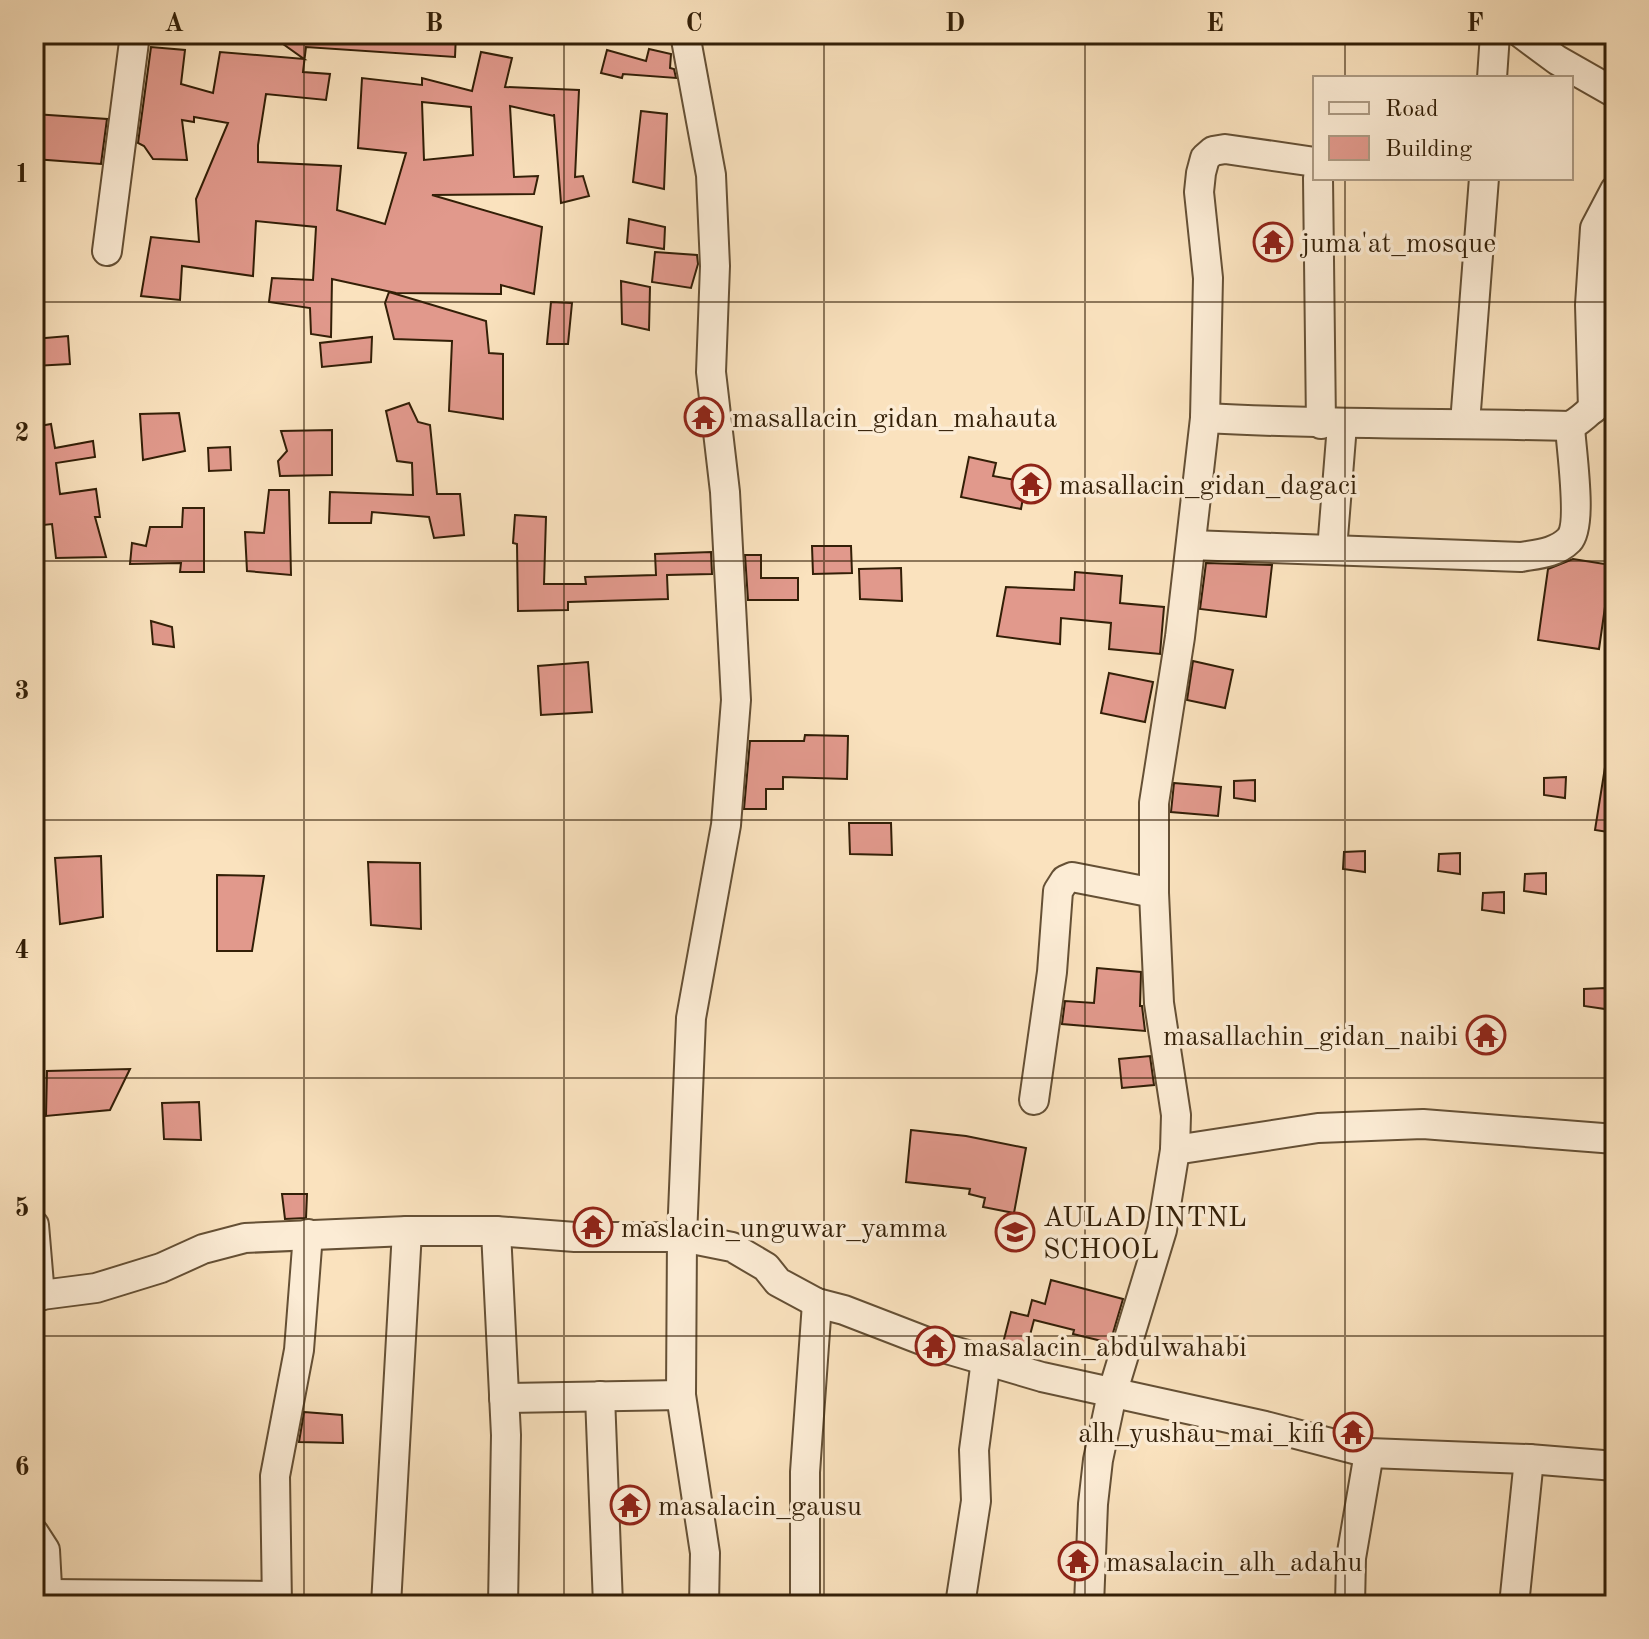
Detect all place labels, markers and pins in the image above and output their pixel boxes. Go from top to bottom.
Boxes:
temple icon: juma'at_mosque [1252,221,1294,263]
place label: juma'at_mosque [1299,231,1496,259]
temple icon: masallacin_gidan_mahauta [683,396,725,438]
place label: masallacin_gidan_mahauta [732,406,1057,434]
temple icon: masallacin_gidan_dagaci [1010,463,1052,505]
place label: masallacin_gidan_dagaci [1059,473,1357,501]
temple icon: masallachin_gidan_naibi [1465,1014,1507,1056]
place label: masallachin_gidan_naibi [1163,1024,1458,1052]
place label: AULAD INTNL SCHOOL [1043,1205,1247,1265]
temple icon: maslacin_unguwar_yamma [572,1206,614,1248]
school or university icon: AULAD INTNL SCHOOL [994,1211,1036,1253]
place label: maslacin_unguwar_yamma [621,1216,947,1244]
temple icon: masalacin_abdulwahabi [914,1325,956,1367]
place label: masalacin_abdulwahabi [963,1335,1247,1363]
temple icon: alh_yushau_mai_kifi [1332,1411,1374,1453]
place label: alh_yushau_mai_kifi [1078,1421,1325,1449]
temple icon: masalacin_gausu [609,1484,651,1526]
place label: masalacin_gausu [658,1494,862,1522]
temple icon: masalacin_alh_adahu [1057,1540,1099,1582]
place label: masalacin_alh_adahu [1106,1550,1363,1578]

